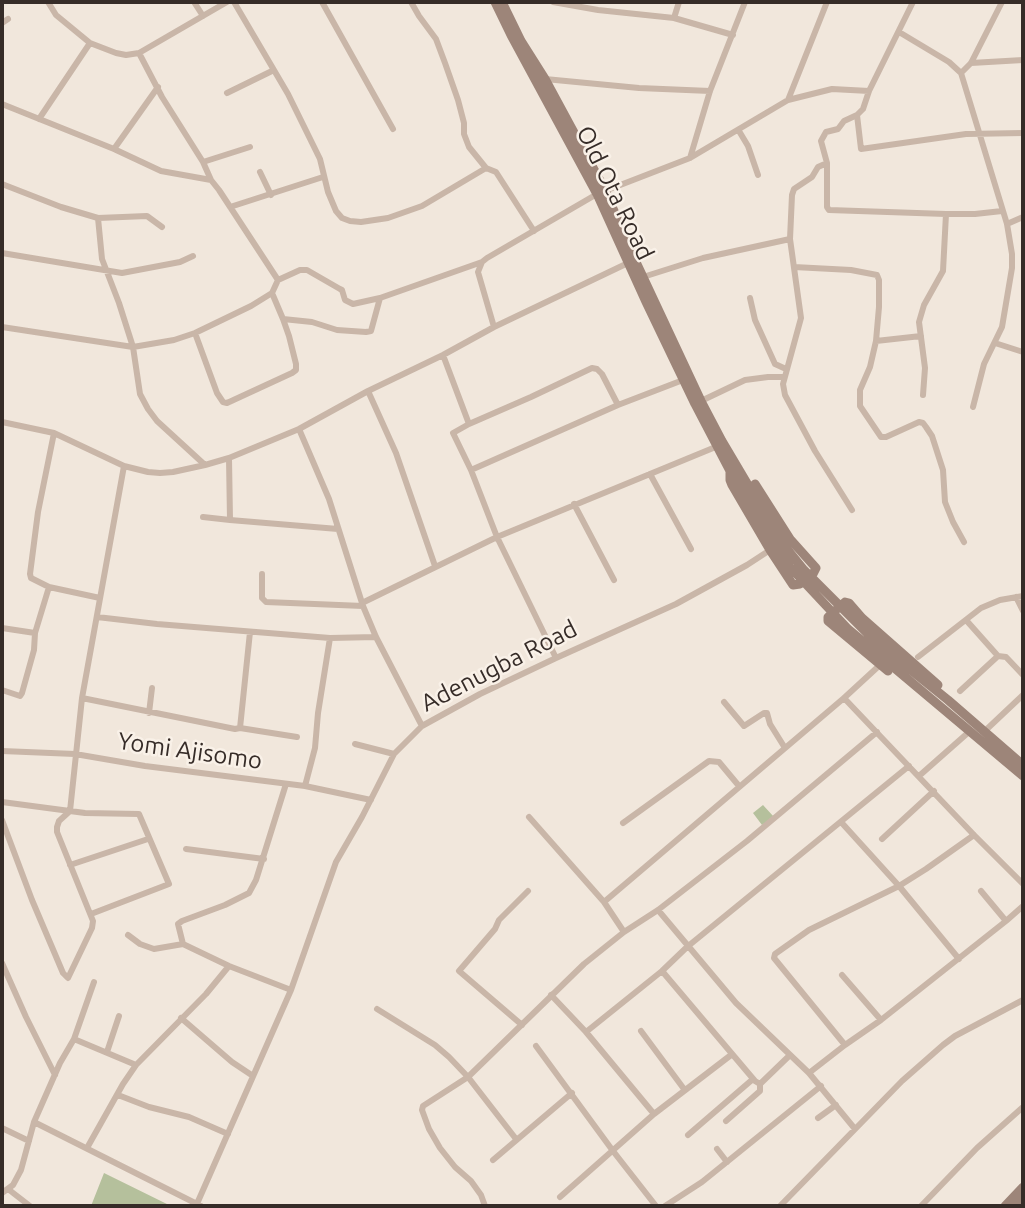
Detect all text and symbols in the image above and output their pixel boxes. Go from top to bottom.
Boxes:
street label: Old Ota Road [570,121,660,265]
street label: Adenugba Road [416,614,582,718]
street label: Yomi Ajisomo [116,727,264,775]

